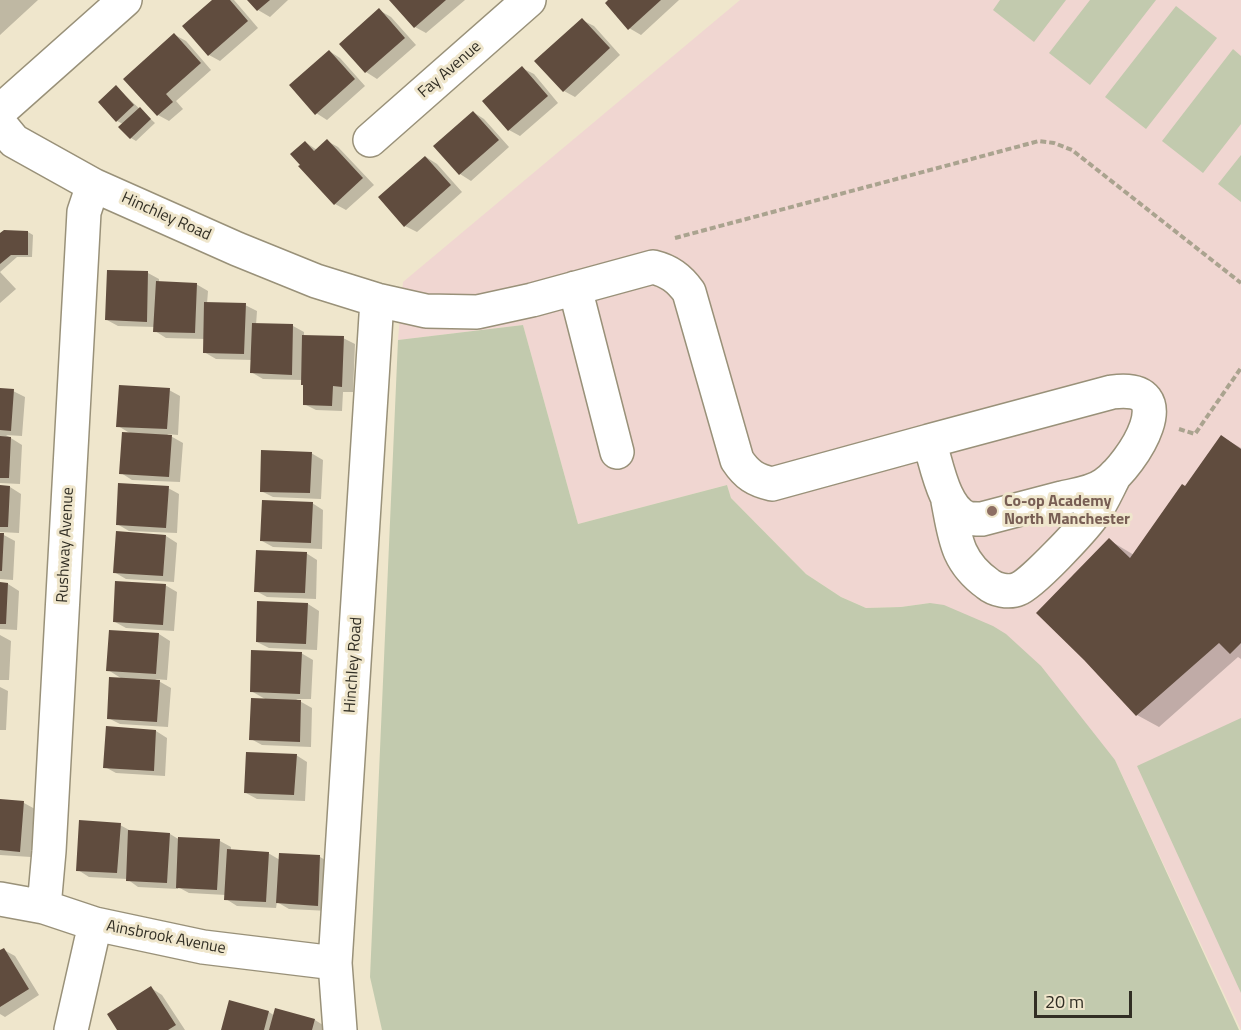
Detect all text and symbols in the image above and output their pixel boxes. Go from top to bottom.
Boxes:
street label: Fay Avenue [415,37,485,103]
street label: Hinchley Road [118,189,214,245]
street label: Rushway Avenue [53,487,79,603]
place label: Co-op Academy North Manchester [1004,492,1130,530]
marker: Co-op Academy North Manchester [985,504,999,518]
street label: Hinchley Road [341,616,367,714]
street label: Ainsbrook Avenue [105,917,227,959]
scale bar [1037,979,1134,1017]
text: 20 m [1045,988,1084,1015]

